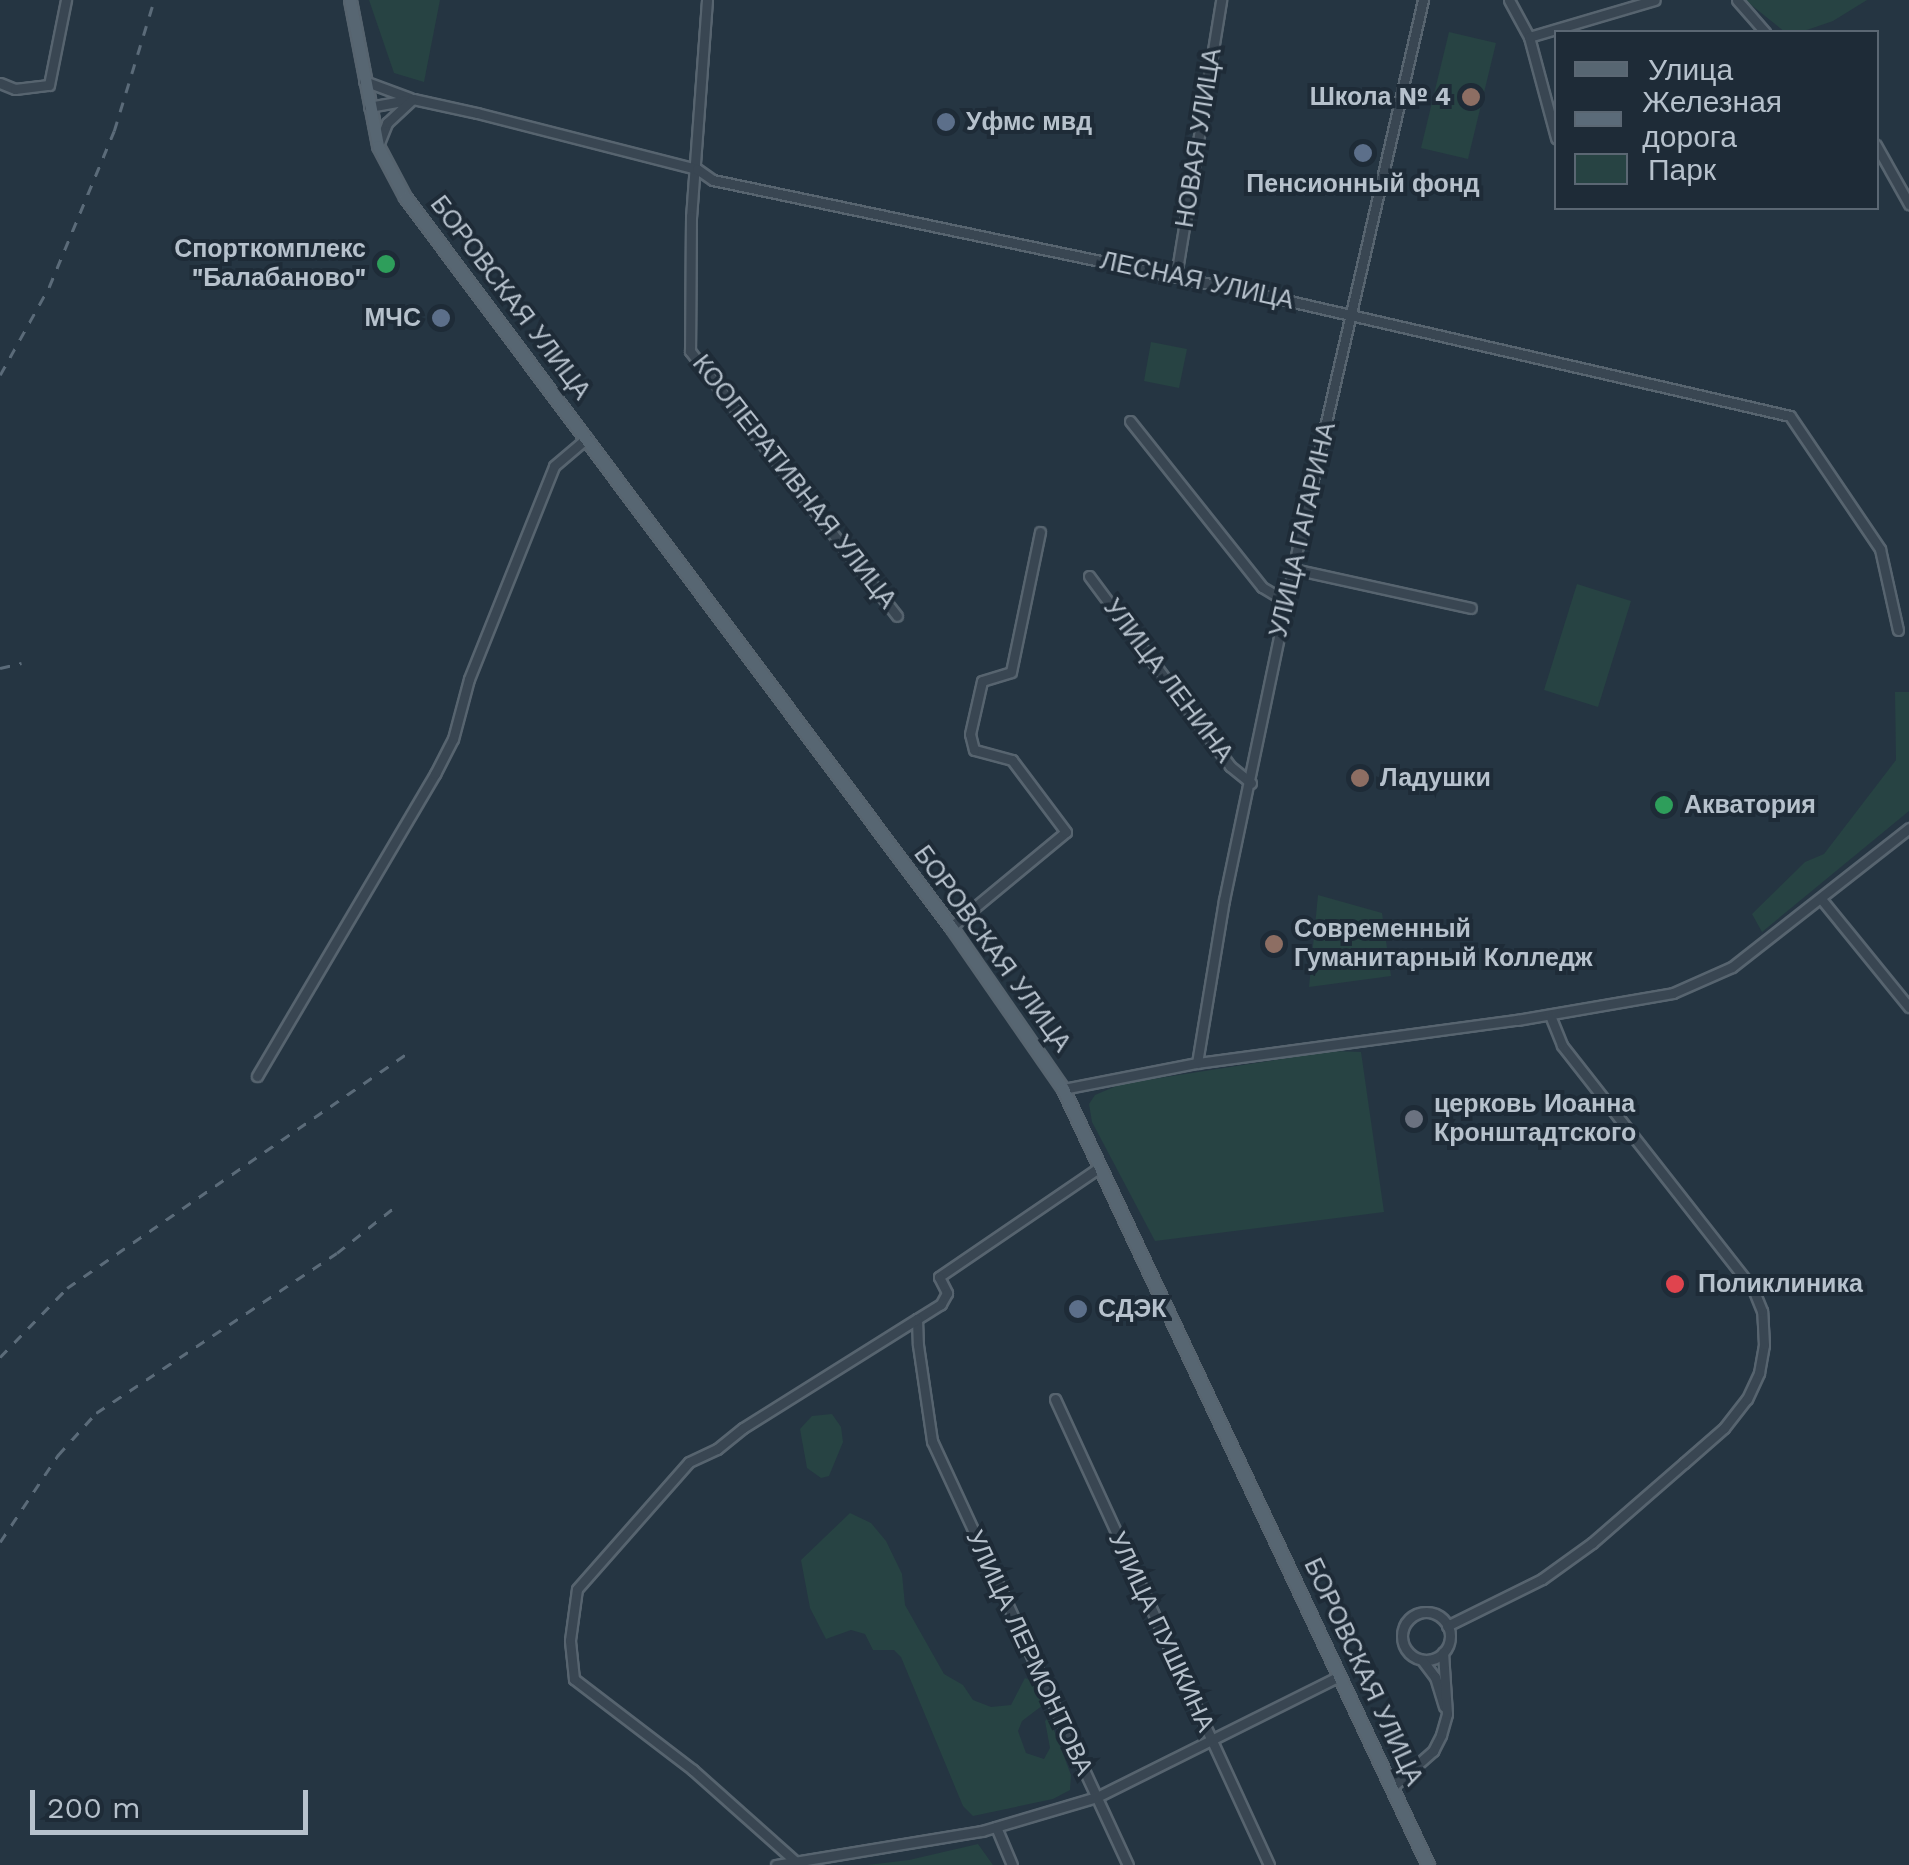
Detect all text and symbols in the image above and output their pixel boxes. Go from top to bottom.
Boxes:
legend [1554,30,1879,210]
street label: НОВАЯ УЛИЦА [1170,46,1228,230]
text: Улица [1648,52,1733,87]
place label: Школа № 4 [1310,82,1451,112]
text: Железная дорога [1642,84,1782,154]
marker: Школа № 4 [1460,86,1482,108]
place label: Уфмс мвд [966,107,1092,137]
marker: Уфмс мвд [935,111,957,133]
marker: Пенсионный фонд [1352,142,1374,164]
text: Парк [1648,152,1716,187]
place label: Пенсионный фонд [1246,169,1480,199]
street label: БОРОВСКАЯ УЛИЦА [424,190,596,406]
place label: Спорткомплекс "Балабаново" [174,235,366,294]
street label: ЛЕСНАЯ УЛИЦА [1098,246,1296,316]
marker: Спорткомплекс "Балабаново" [375,253,397,275]
place label: МЧС [365,303,421,333]
marker: МЧС [430,307,452,329]
street label: КООПЕРАТИВНАЯ УЛИЦА [686,349,902,615]
street label: УЛИЦА ГАГАРИНА [1264,420,1342,640]
street label: УЛИЦА ЛЕНИНА [1097,593,1239,769]
place label: Ладушки [1380,763,1491,793]
marker: Ладушки [1349,767,1371,789]
place label: Акватория [1684,790,1816,820]
marker: Акватория [1653,794,1675,816]
street label: БОРОВСКАЯ УЛИЦА [907,840,1077,1058]
place label: Современный Гуманитарный Колледж [1294,915,1593,974]
marker: Современный Гуманитарный Колледж [1263,933,1285,955]
place label: церковь Иоанна Кронштадтского [1434,1090,1636,1149]
marker: церковь Иоанна Кронштадтского [1403,1108,1425,1130]
place label: Поликлиника [1698,1269,1863,1299]
marker: Поликлиника [1662,1271,1688,1297]
place label: СДЭК [1098,1294,1167,1324]
marker: СДЭК [1067,1298,1089,1320]
street label: УЛИЦА ЛЕРМОНТОВА [959,1526,1099,1780]
street label: УЛИЦА ПУШКИНА [1102,1527,1220,1737]
street label: БОРОВСКАЯ УЛИЦА [1297,1554,1429,1790]
scale bar [35,1770,312,1832]
text: 200 m [47,1790,141,1825]

